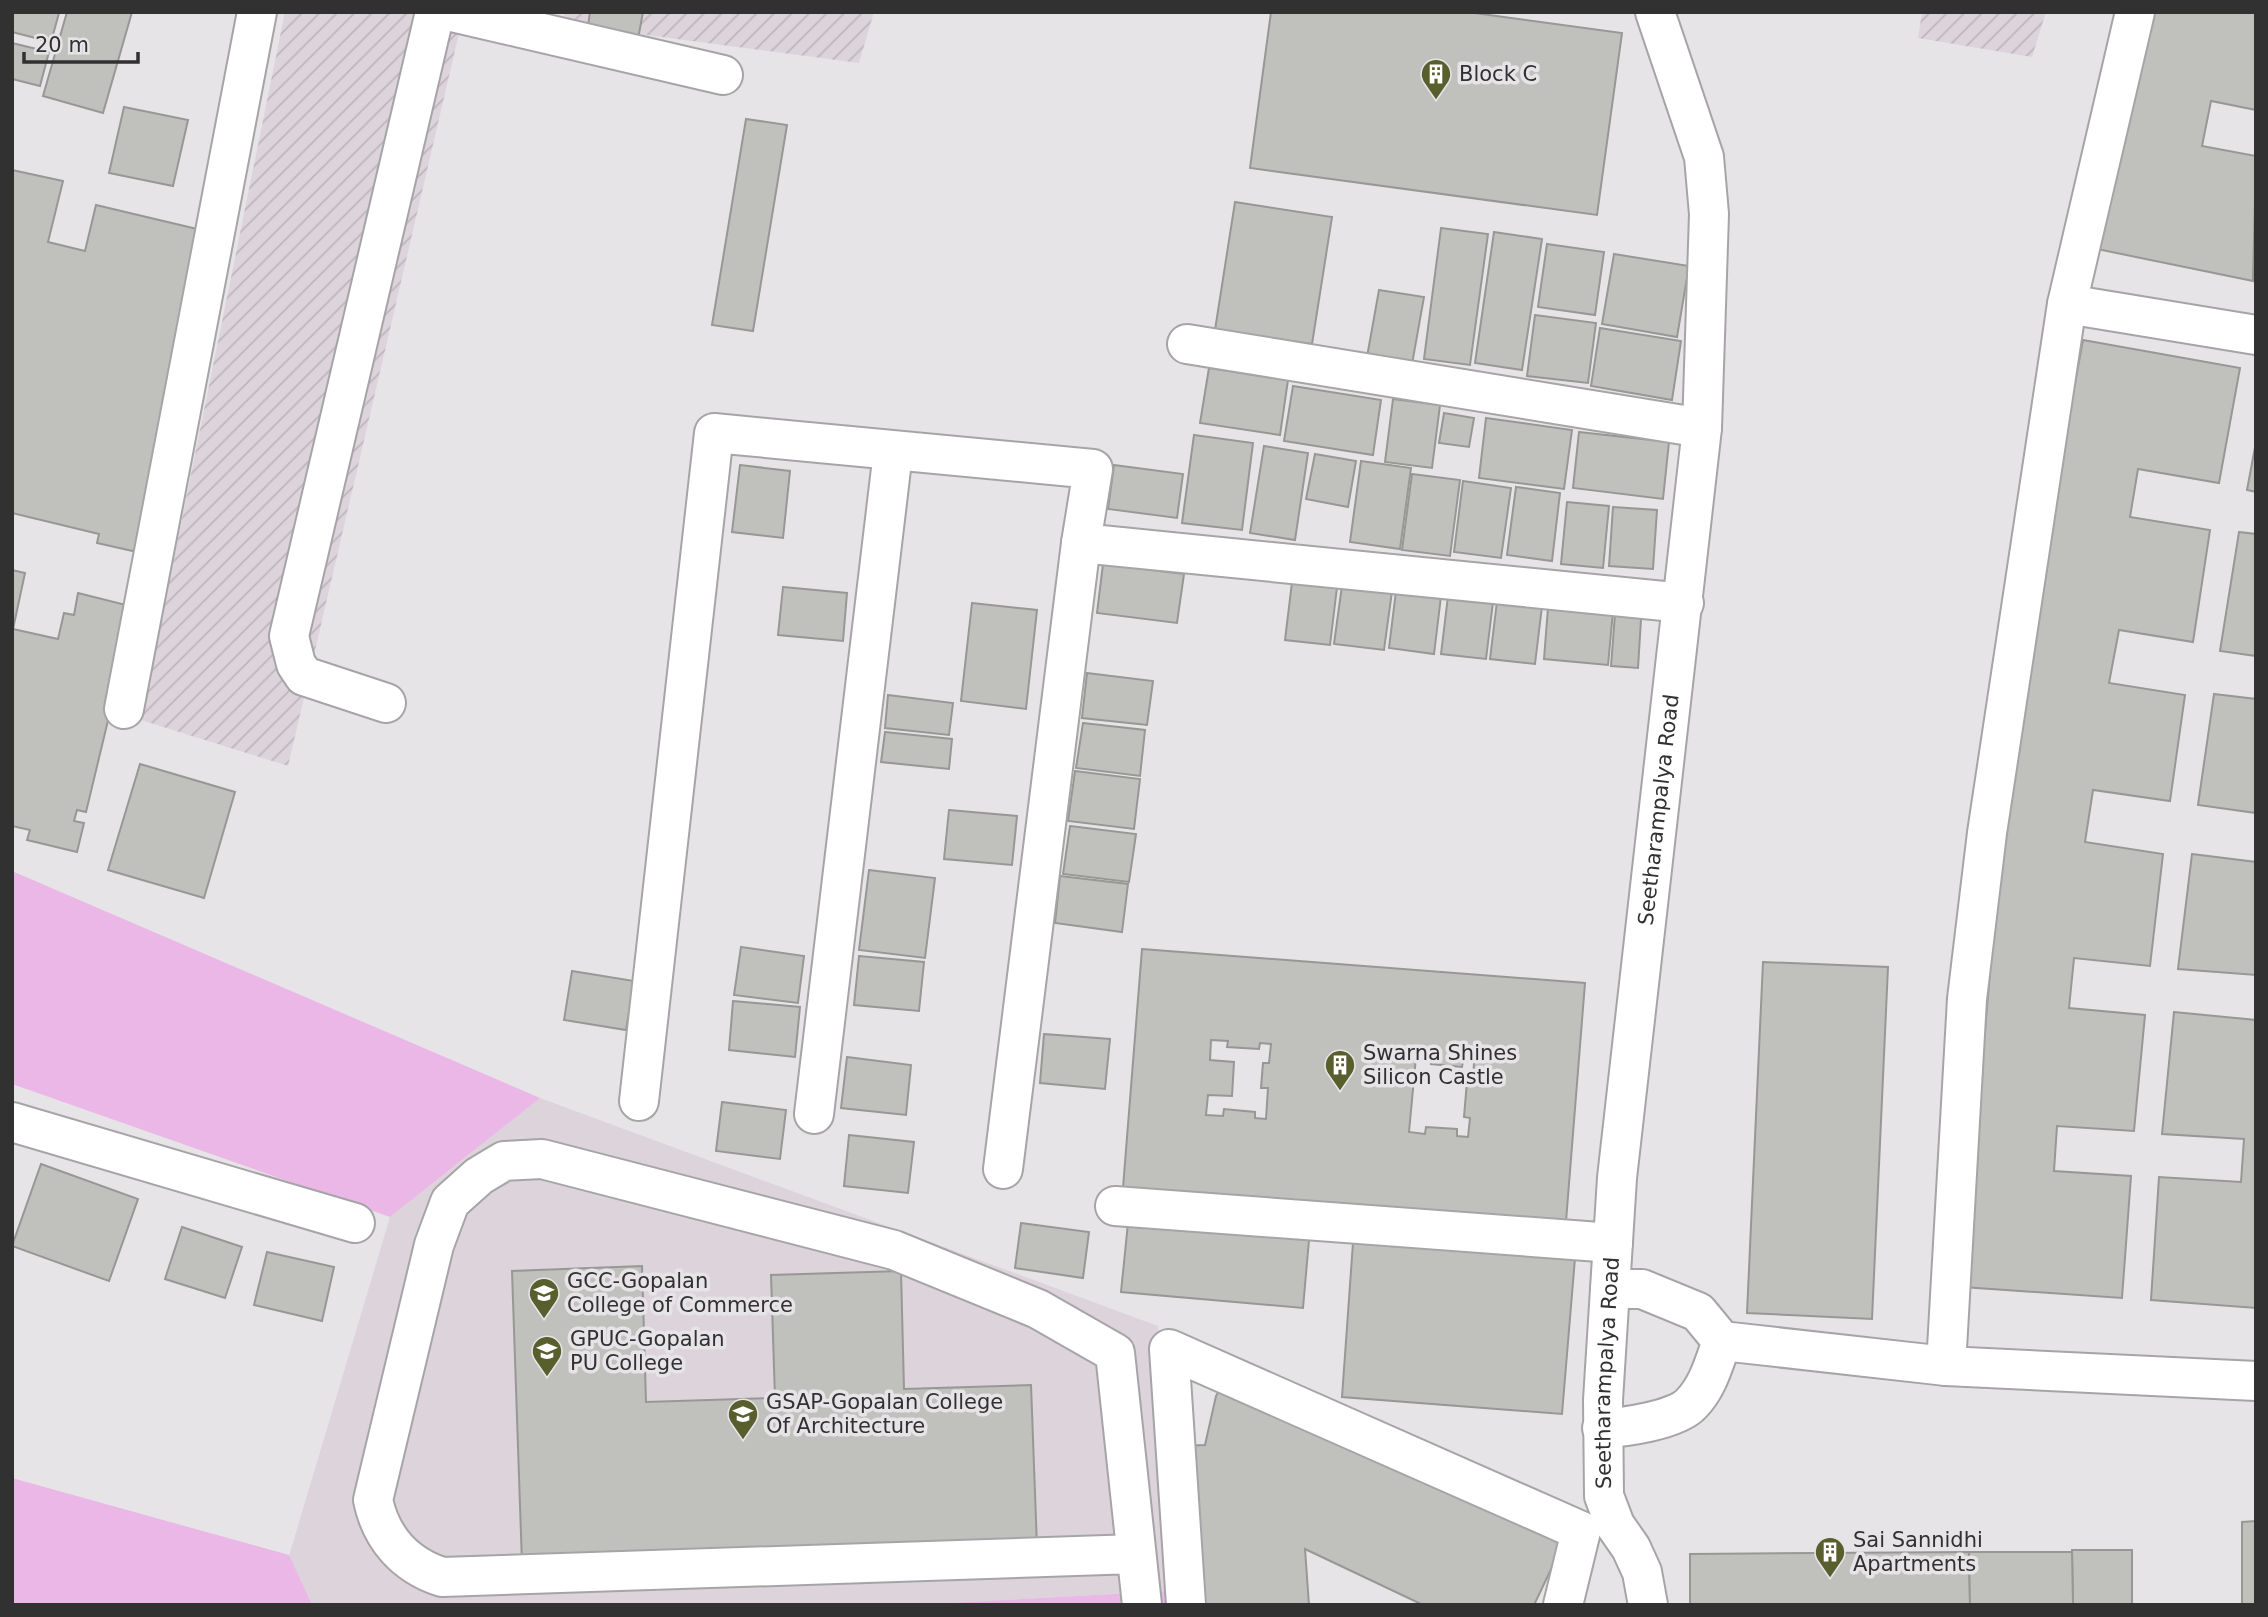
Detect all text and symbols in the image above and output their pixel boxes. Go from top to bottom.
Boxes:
scale bar [24,21,138,65]
text: 20 m [35,33,89,57]
building icon: Block C [1419,57,1453,101]
place label: Block C [1459,62,1537,86]
street label: Seetharampalya Road [1634,693,1684,927]
place label: Swarna Shines Silicon Castle [1363,1041,1517,1089]
building icon: Swarna Shines Silicon Castle [1323,1048,1357,1092]
street label: Seetharampalya Road [1591,1256,1624,1489]
place label: GCC-Gopalan College of Commerce [567,1269,793,1317]
school or university icon: GCC-Gopalan College of Commerce [527,1276,561,1320]
place label: GPUC-Gopalan PU College [570,1327,725,1375]
school or university icon: GPUC-Gopalan PU College [530,1334,564,1378]
place label: GSAP-Gopalan College Of Architecture [766,1390,1003,1438]
school or university icon: GSAP-Gopalan College Of Architecture [726,1397,760,1441]
place label: Sai Sannidhi Apartments [1853,1528,1983,1576]
building icon: Sai Sannidhi Apartments [1813,1535,1847,1579]

